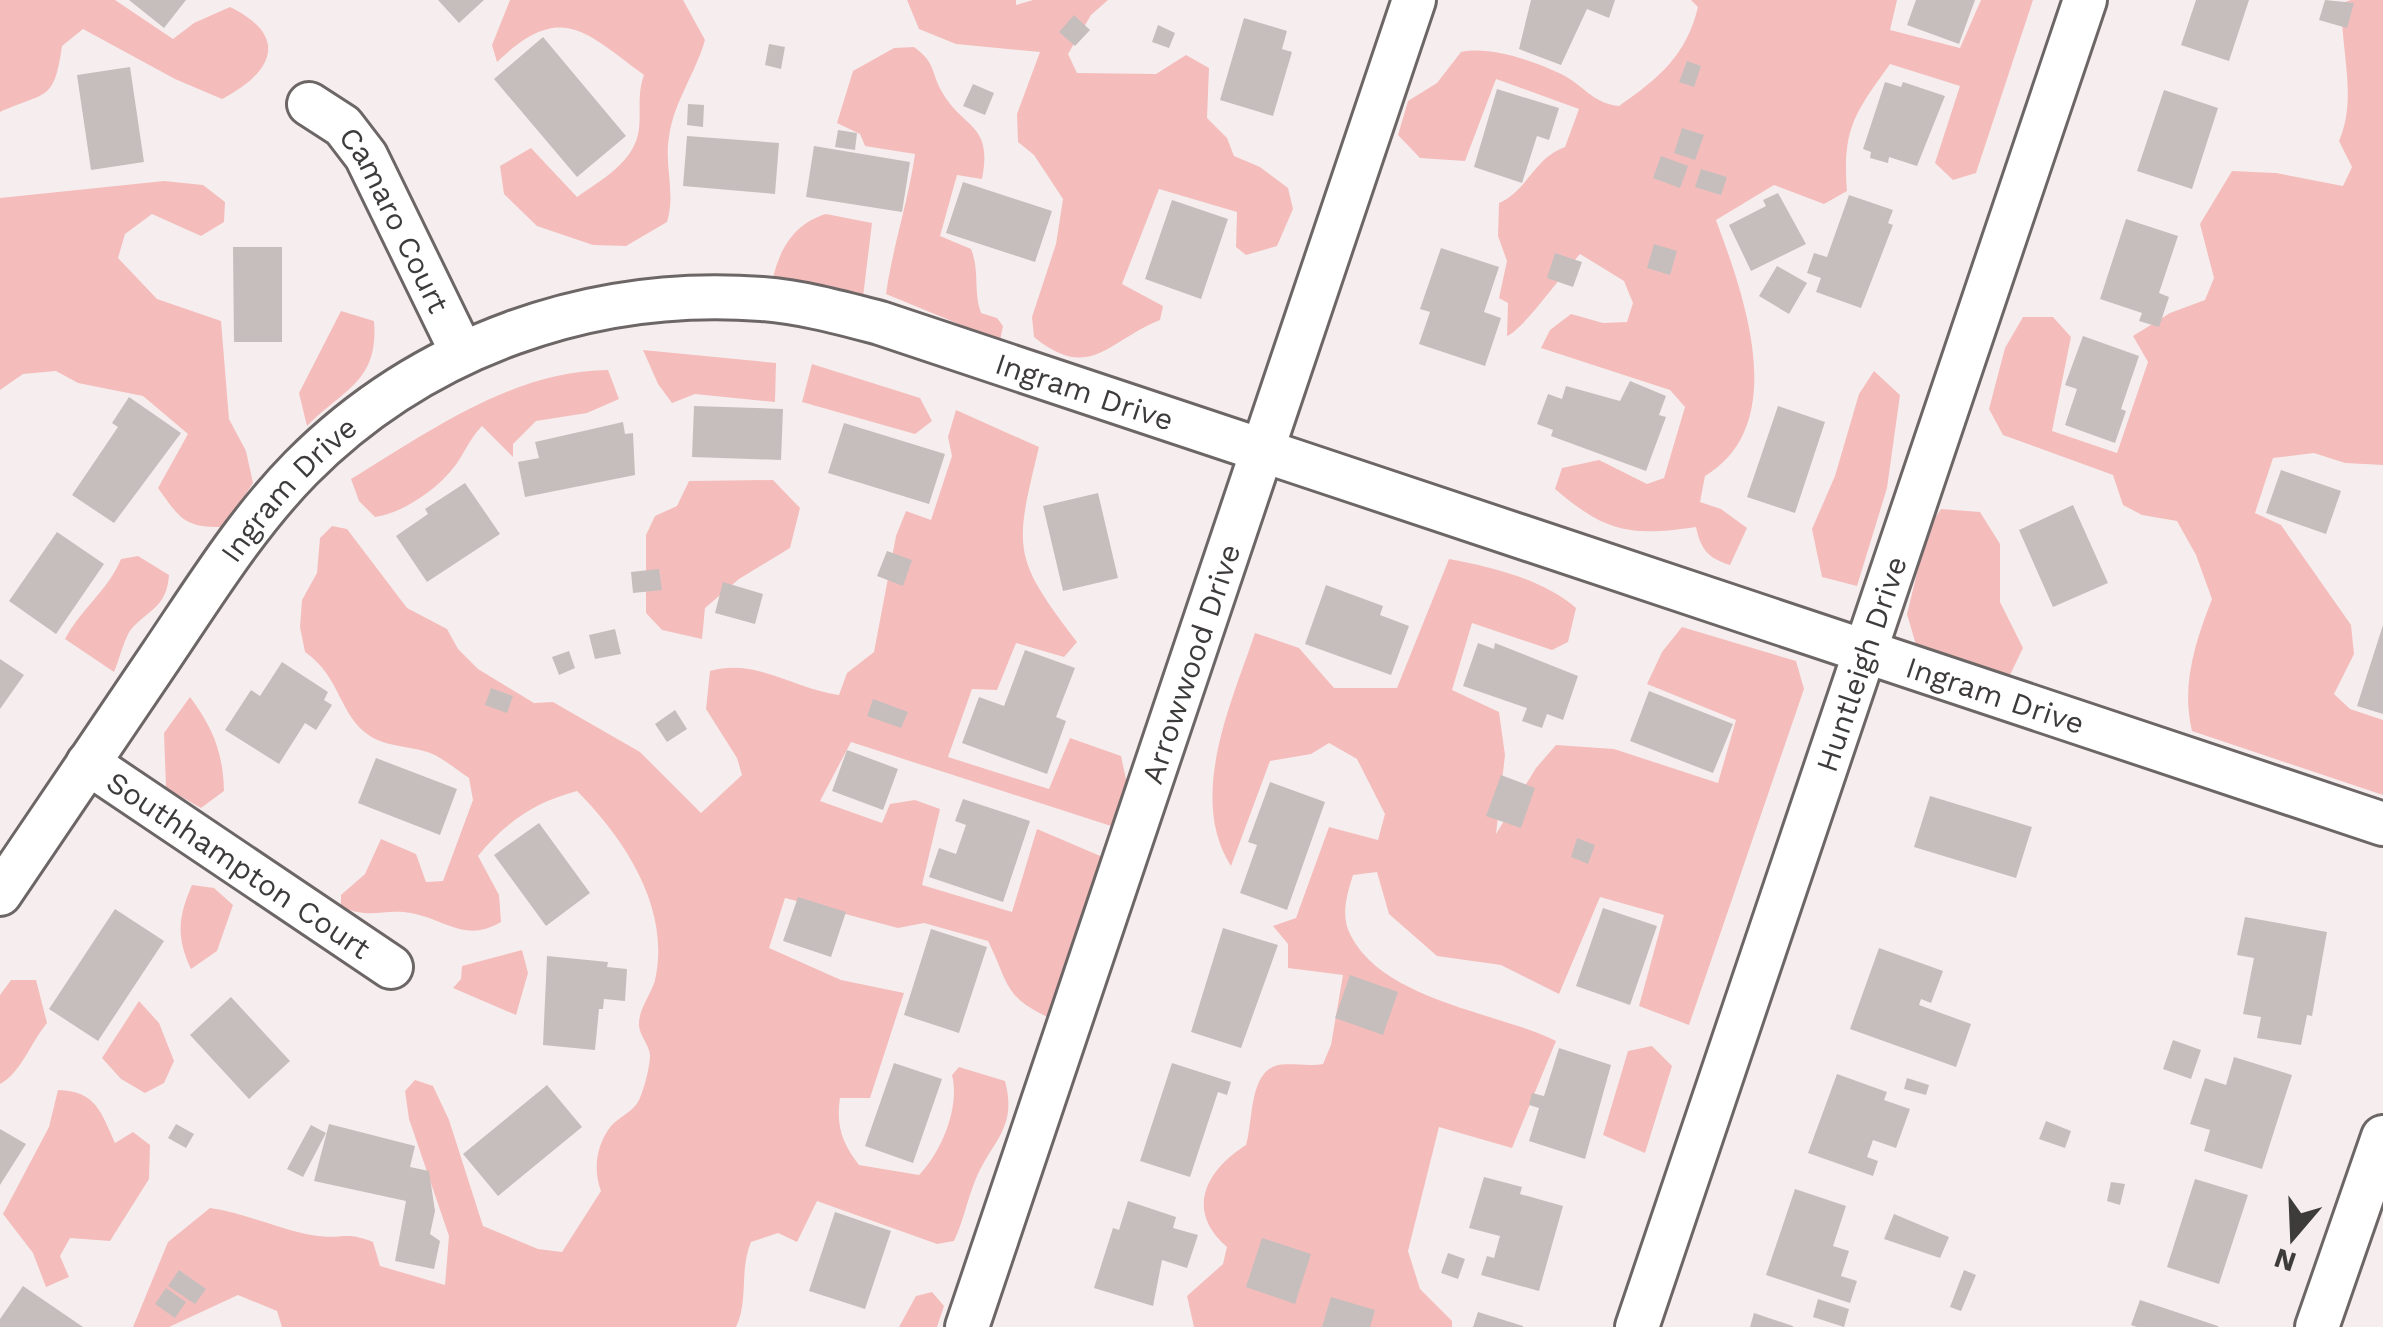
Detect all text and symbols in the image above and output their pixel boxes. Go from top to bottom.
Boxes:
street label: Camaro Court [332,120,457,318]
street label: Ingram Drive [991,345,1178,437]
street label: Ingram Drive [213,409,363,569]
street label: Arrowwood Drive [1134,539,1247,788]
street label: Huntleigh Drive [1808,552,1913,776]
street label: Ingram Drive [1902,649,2089,741]
street label: Southhampton Court [101,764,378,966]
north arrow [2243,1187,2343,1287]
text: N [2270,1241,2300,1279]

